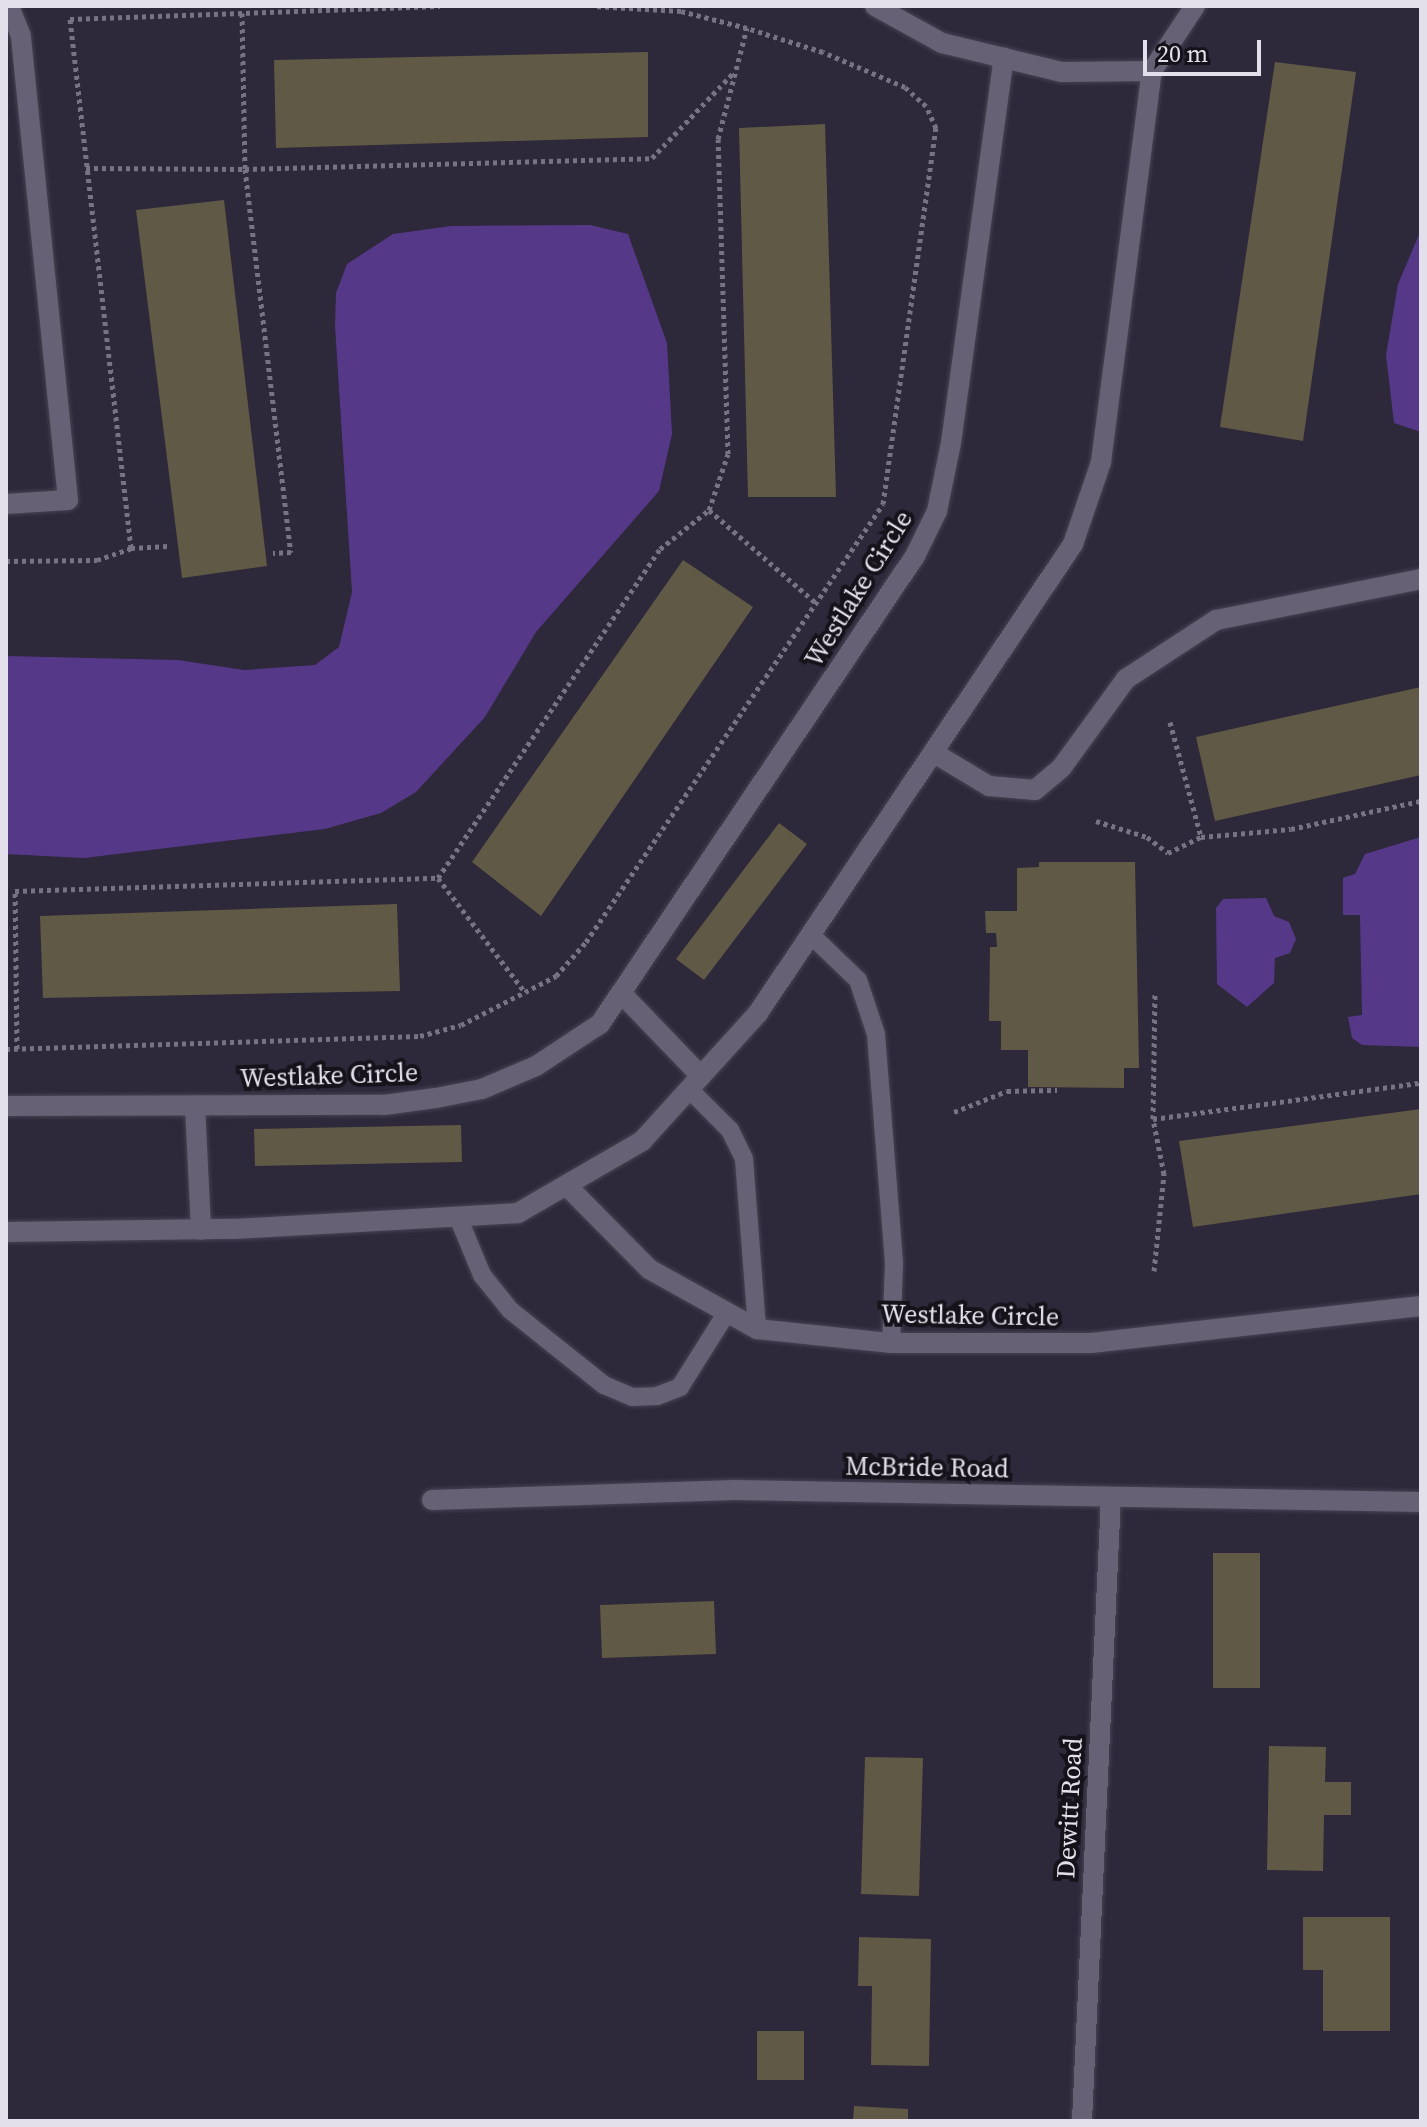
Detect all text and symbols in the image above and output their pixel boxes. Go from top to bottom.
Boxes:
scale bar [1147,24,1265,74]
text: 20 m [1157,37,1208,70]
street label: Westlake Circle [799,505,919,673]
street label: Westlake Circle [239,1057,419,1095]
street label: Westlake Circle [881,1299,1059,1333]
street label: McBride Road [845,1451,1009,1485]
street label: Dewitt Road [1051,1737,1089,1879]

